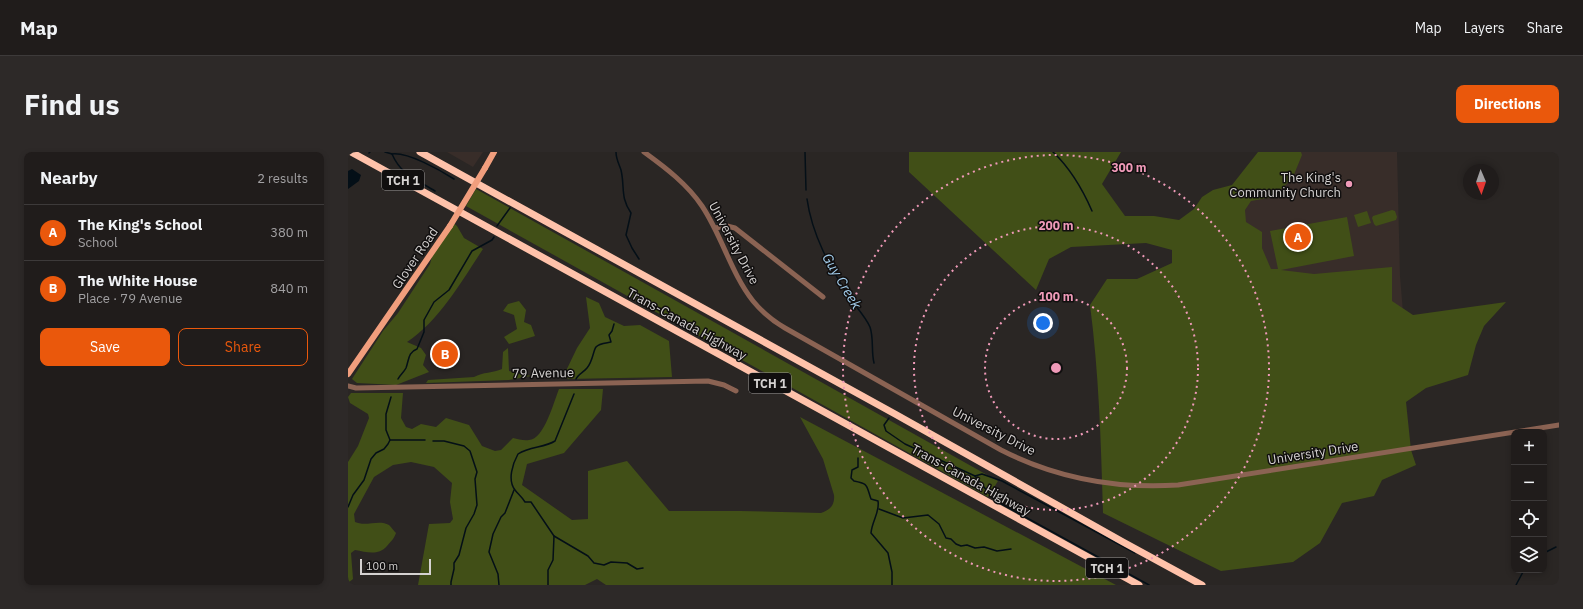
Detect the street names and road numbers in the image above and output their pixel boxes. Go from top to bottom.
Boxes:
road number: TCH 1 [382,170,424,190]
street label: University Drive [705,199,763,287]
street label: Glover Road [388,224,442,292]
street label: Trans-Canada Highway [624,284,750,364]
street label: 79 Avenue [512,364,574,382]
road number: TCH 1 [749,373,791,393]
street label: University Drive [949,403,1039,459]
street label: University Drive [1266,437,1360,469]
street label: Trans-Canada Highway [908,440,1034,520]
road number: TCH 1 [1086,558,1128,578]

